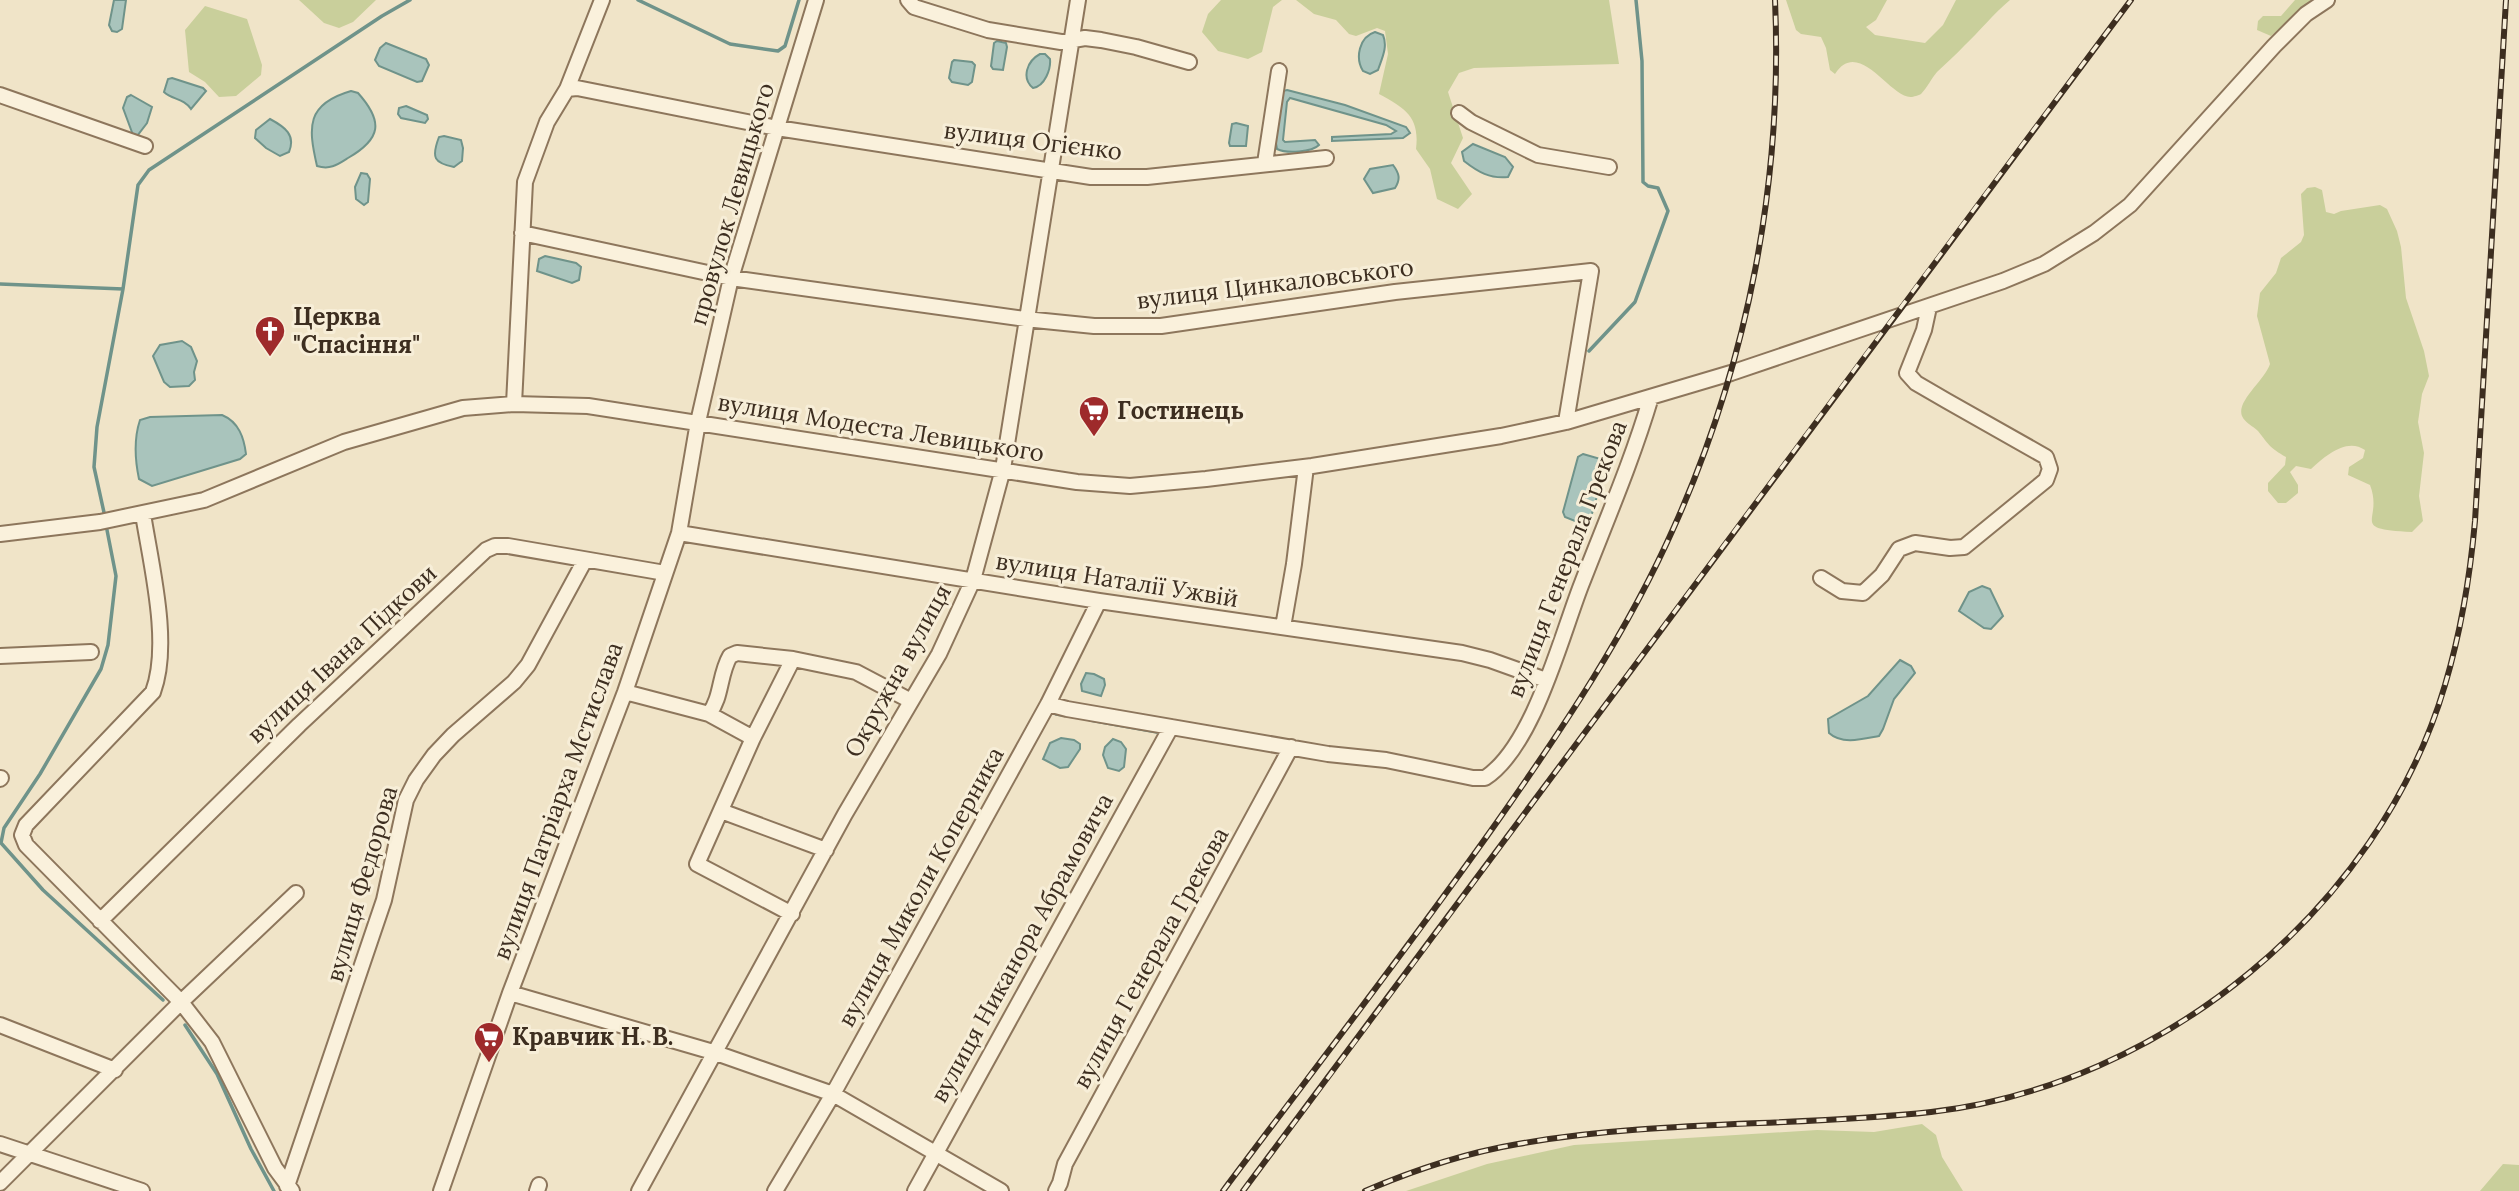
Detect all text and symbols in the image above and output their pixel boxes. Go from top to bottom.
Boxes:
street label: провулок Левицького [682,79,781,329]
street label: вулиця Огієнко [942,114,1124,167]
street label: вулиця Цинкаловського [1135,251,1415,316]
place label: Церква "Спасіння" [293,301,420,360]
church icon: Церква "Спасіння" [253,314,287,358]
street label: вулиця Модеста Левицького [716,386,1046,469]
supermarket icon: Гостинець [1077,394,1111,438]
place label: Гостинець [1117,395,1244,426]
street label: вулиця Генерала Грекова [1499,416,1634,702]
street label: вулиця Наталії Ужвій [994,545,1241,614]
street label: вулиця Івана Підкови [240,558,443,750]
street label: Окружна вулиця [837,579,958,763]
street label: вулиця Патріарха Мстислава [486,638,630,964]
street label: вулиця Миколи Коперника [831,741,1011,1032]
street label: вулиця Федорова [319,782,404,985]
street label: вулиця Никанора Абрамовича [923,788,1120,1108]
street label: вулиця Генерала Грекова [1066,822,1235,1094]
supermarket icon: Кравчик Н. В. [472,1020,506,1064]
place label: Кравчик Н. В. [512,1021,673,1052]

